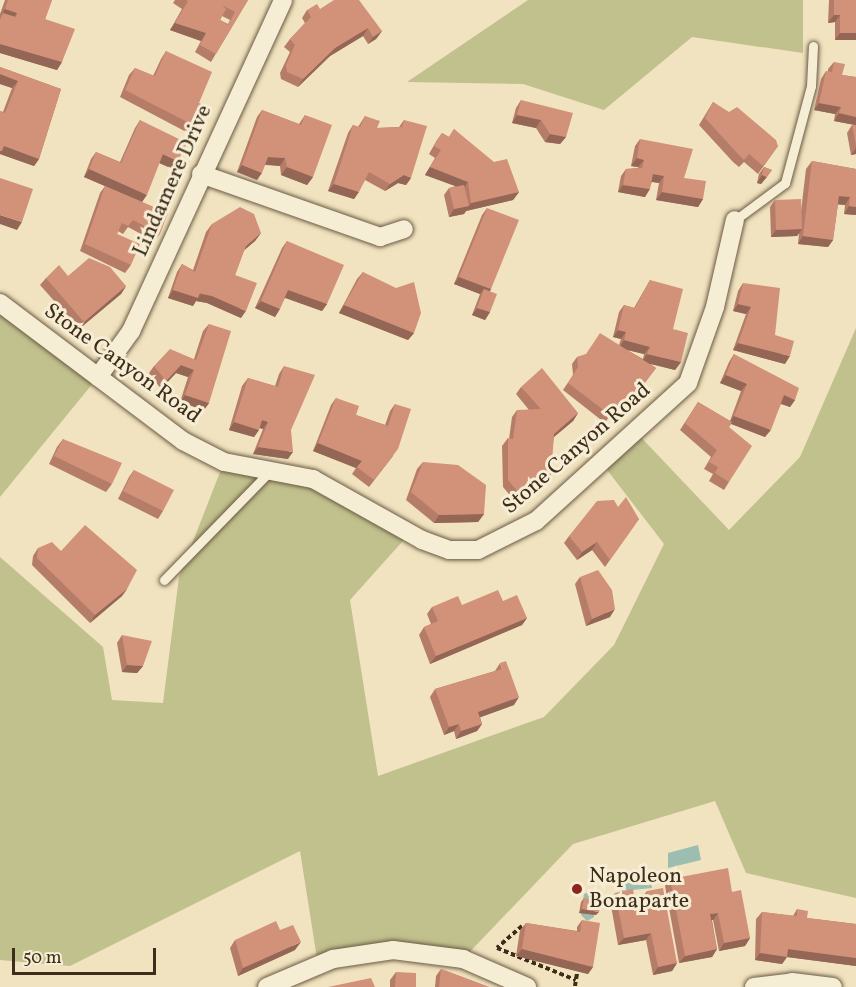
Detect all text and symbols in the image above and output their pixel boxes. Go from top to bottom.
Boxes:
street label: Lindamere Drive [128,101,218,261]
street label: Stone Canyon Road [38,298,206,430]
street label: Stone Canyon Road [498,378,656,520]
place label: Napoleon Bonaparte [589,863,689,914]
marker: Napoleon Bonaparte [570,882,584,896]
scale bar [15,936,159,974]
text: 50 m [23,946,62,971]

